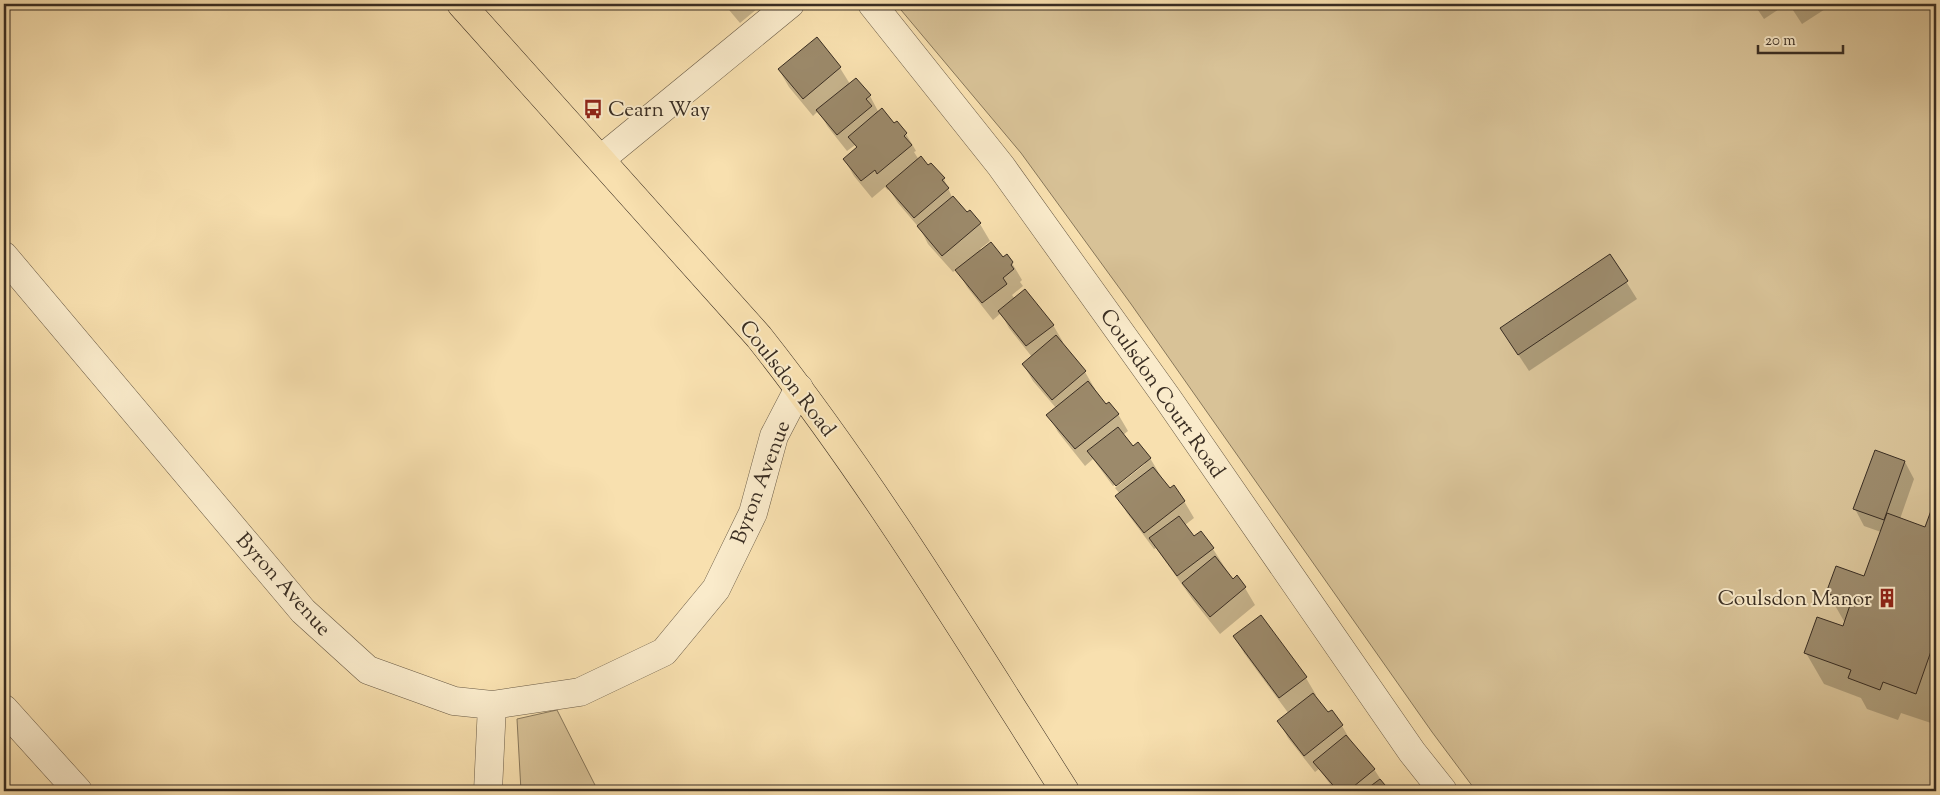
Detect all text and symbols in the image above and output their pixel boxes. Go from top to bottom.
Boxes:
scale bar [1758,22,1842,54]
text: 20 m [1765,31,1796,52]
place label: Cearn Way [608,96,711,126]
bus stop icon: Cearn Way [582,98,604,120]
street label: Coulsdon Court Road [1092,303,1231,485]
street label: Coulsdon Road [731,314,842,444]
street label: Byron Avenue [725,417,799,549]
street label: Byron Avenue [228,527,337,644]
place label: Coulsdon Manor [1717,585,1872,615]
building icon: Coulsdon Manor [1876,587,1898,609]

